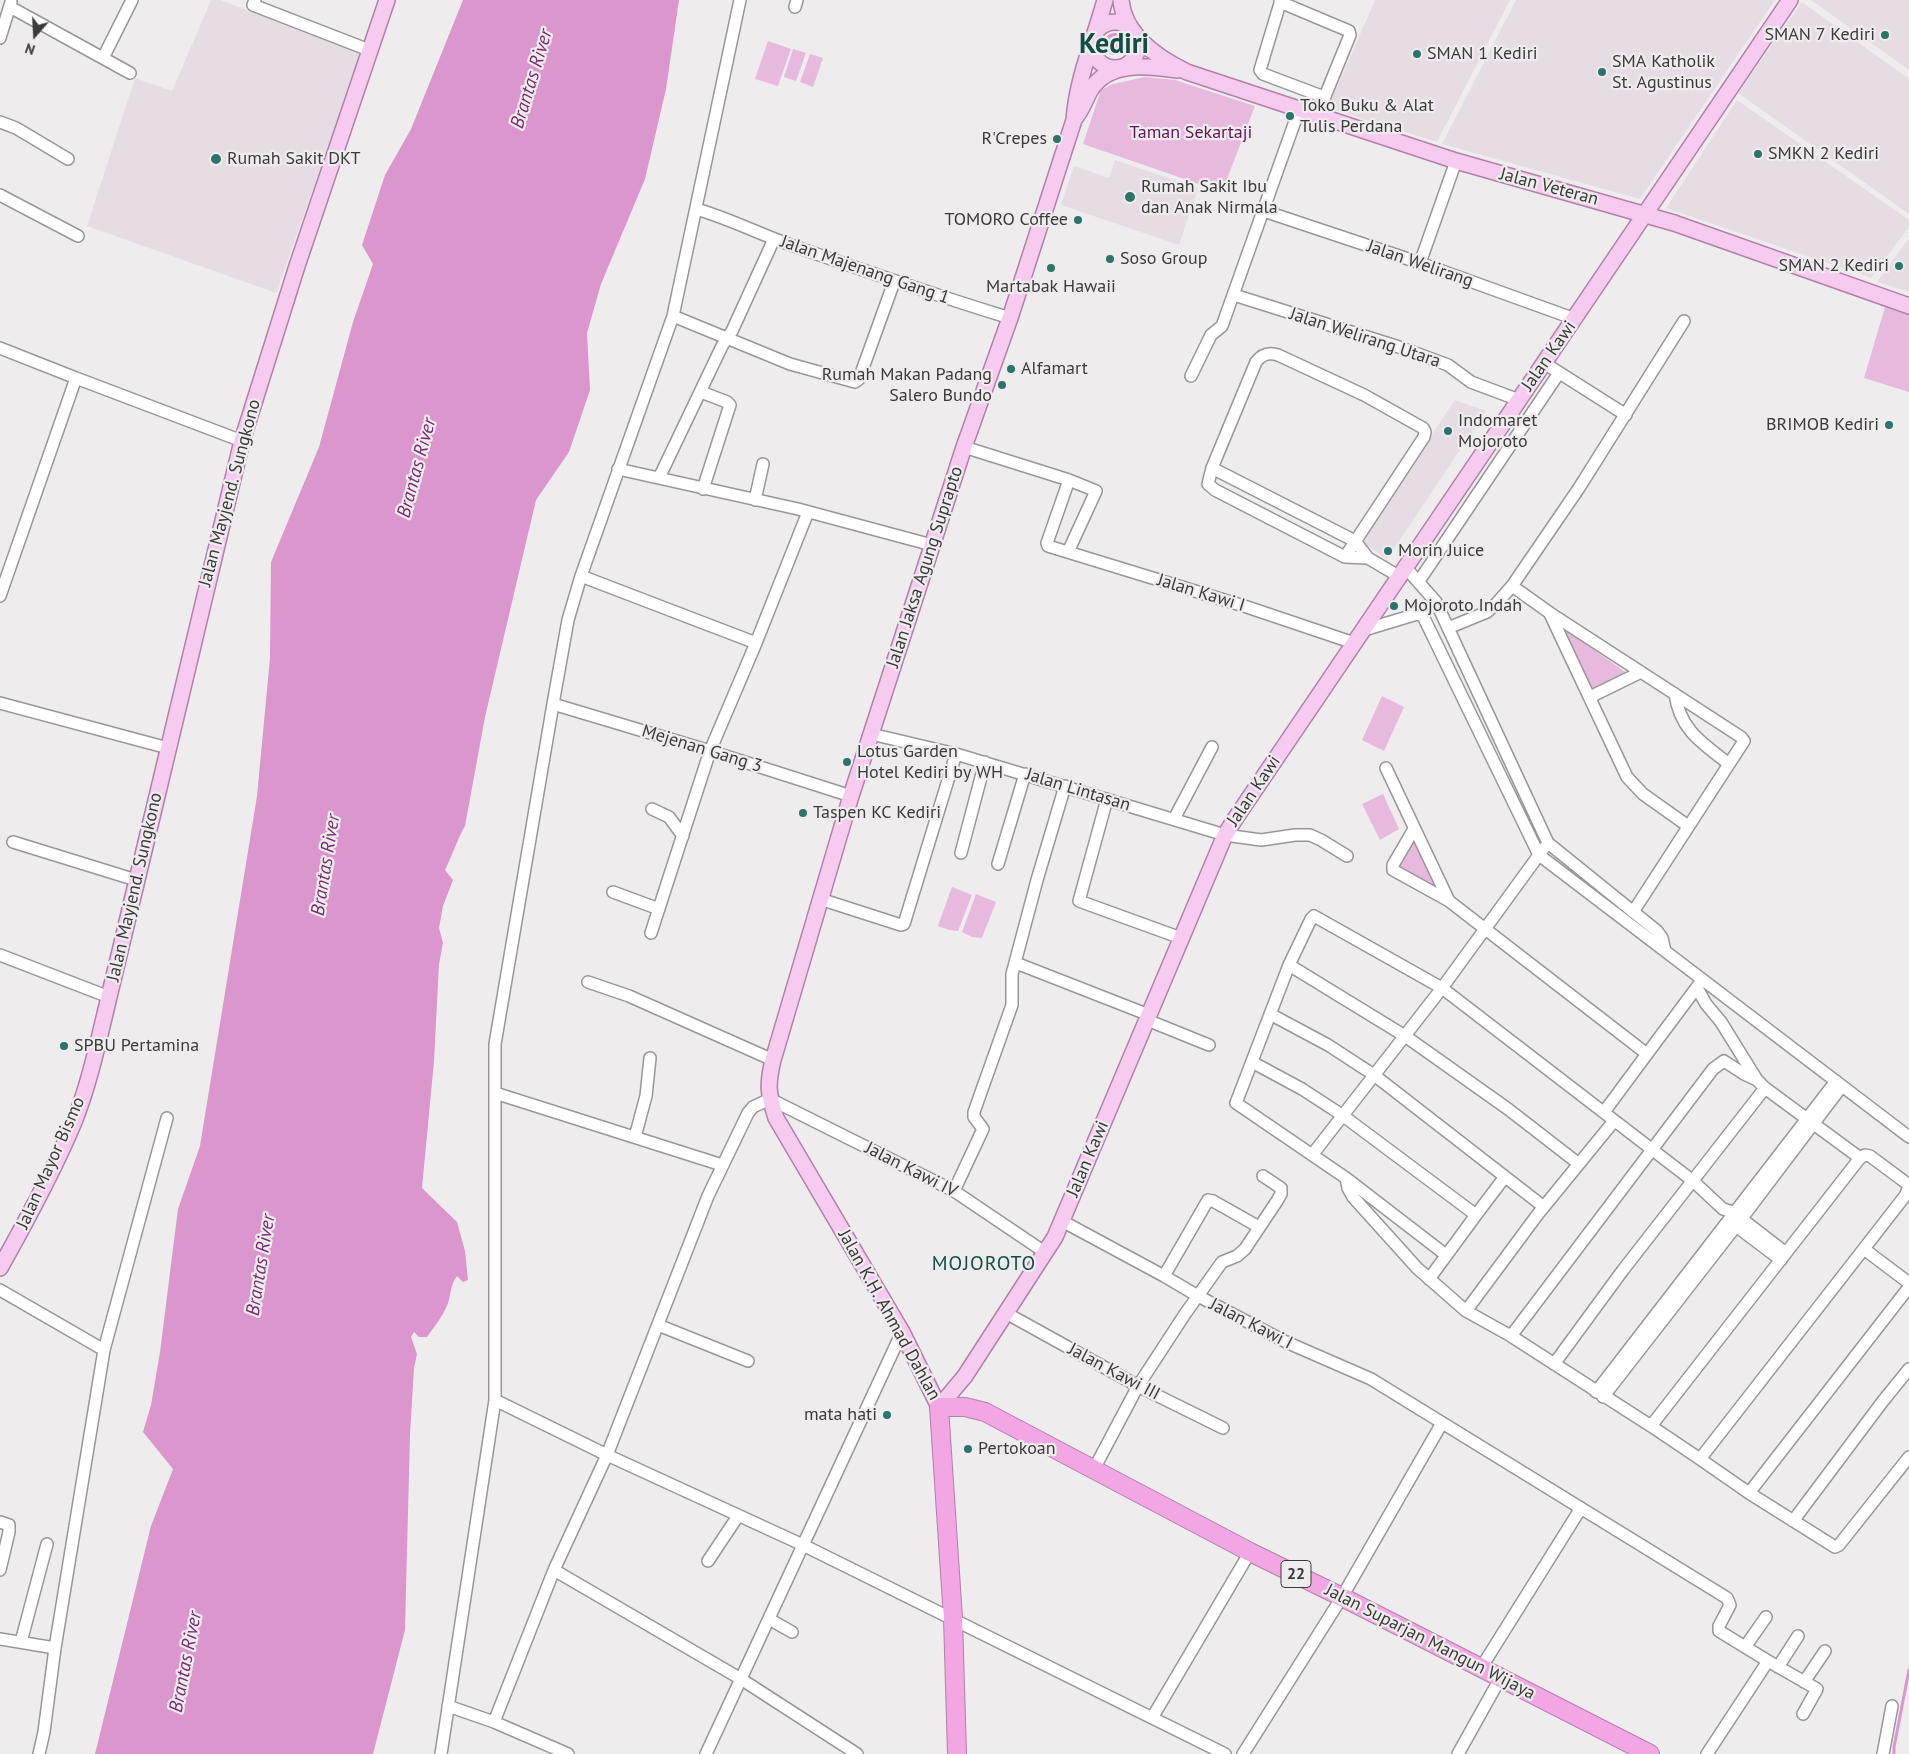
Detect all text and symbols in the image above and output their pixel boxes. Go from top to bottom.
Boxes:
north arrow [10,10,60,60]
place label: SMAN 7 Kediri [1764,24,1875,46]
water label: Brantas River [506,27,558,131]
district label: Kediri [1079,28,1149,62]
marker: SMAN 7 Kediri [1879,29,1891,41]
text: N [23,39,37,59]
place label: SMAN 1 Kediri [1427,43,1538,65]
marker: SMAN 1 Kediri [1411,48,1423,60]
place label: SMA Katholik St. Agustinus [1612,51,1715,94]
marker: SMA Katholik St. Agustinus [1596,66,1608,78]
place label: Toko Buku & Alat Tulis Perdana [1300,95,1434,138]
marker: Toko Buku & Alat Tulis Perdana [1284,110,1296,122]
park label: Taman Sekartaji [1130,122,1252,144]
place label: R'Crepes [981,128,1047,150]
marker: R'Crepes [1051,133,1063,145]
place label: SMKN 2 Kediri [1768,143,1879,165]
place label: Rumah Sakit DKT [227,148,360,170]
marker: SMKN 2 Kediri [1752,148,1764,160]
marker: Rumah Sakit DKT [209,152,223,166]
street label: Jalan Veteran [1497,163,1601,211]
place label: Rumah Sakit Ibu dan Anak Nirmala [1141,176,1278,218]
marker: Rumah Sakit Ibu dan Anak Nirmala [1123,190,1137,204]
place label: TOMORO Coffee [945,209,1068,231]
marker: TOMORO Coffee [1072,214,1084,226]
street label: Jalan Majenang Gang 1 [778,231,952,309]
street label: Jalan Welirang [1364,236,1476,292]
place label: Soso Group [1120,248,1207,270]
marker: Soso Group [1104,253,1116,265]
place label: SMAN 2 Kediri [1778,255,1889,277]
marker: SMAN 2 Kediri [1893,260,1905,272]
marker: Martabak Hawaii [1045,262,1057,274]
place label: Martabak Hawaii [986,276,1116,298]
street label: Jalan Welirang Utara [1287,303,1443,373]
street label: Jalan Kawi [1517,317,1581,395]
place label: Alfamart [1021,358,1088,380]
marker: Alfamart [1005,363,1017,375]
place label: Rumah Makan Padang Salero Bundo [822,364,992,406]
marker: Rumah Makan Padang Salero Bundo [996,379,1008,391]
street label: Jalan Mayjend. Sungkono [195,397,265,589]
place label: Indomaret Mojoroto [1458,410,1537,452]
place label: BRIMOB Kediri [1766,414,1879,436]
water label: Brantas River [393,416,441,520]
marker: BRIMOB Kediri [1883,419,1895,431]
marker: Indomaret Mojoroto [1442,425,1454,437]
street label: Jalan Jaksa Agung Suprapto [882,464,968,670]
place label: Morin Juice [1398,540,1484,562]
marker: Morin Juice [1382,545,1394,557]
street label: Jalan Kawi I [1155,569,1247,617]
place label: Mojoroto Indah [1404,595,1522,617]
marker: Mojoroto Indah [1388,600,1400,612]
street label: Mejenan Gang 3 [639,720,765,778]
place label: Lotus Garden Hotel Kediri by WH [857,741,1003,784]
street label: Jalan Kawi [1223,752,1285,830]
marker: Lotus Garden Hotel Kediri by WH [841,756,853,768]
street label: Jalan Lintasan [1023,764,1133,816]
street label: Jalan Mayjend. Sungkono [103,791,167,983]
place label: Taspen KC Kediri [813,802,941,824]
marker: Taspen KC Kediri [797,807,809,819]
water label: Brantas River [307,813,345,917]
place label: SPBU Pertamina [74,1035,199,1057]
marker: SPBU Pertamina [58,1040,70,1052]
street label: Jalan Mayor Bismo [12,1094,90,1232]
street label: Jalan Kawi [1062,1118,1114,1200]
street label: Jalan Kawi IV [861,1138,961,1202]
water label: Brantas River [242,1213,280,1317]
street label: Jalan K.H. Ahmad Dahlan [833,1226,945,1404]
district label: MOJOROTO [931,1252,1037,1276]
street label: Jalan Kawi I [1206,1294,1296,1354]
street label: Jalan Kawi III [1064,1339,1164,1405]
place label: mata hati [804,1404,877,1426]
marker: mata hati [881,1409,893,1421]
place label: Pertokoan [978,1438,1056,1460]
marker: Pertokoan [962,1443,974,1455]
road number: 22 [1281,1560,1311,1588]
street label: Jalan Suparjan Mangun Wijaya [1321,1579,1539,1705]
water label: Brantas River [165,1610,207,1714]

